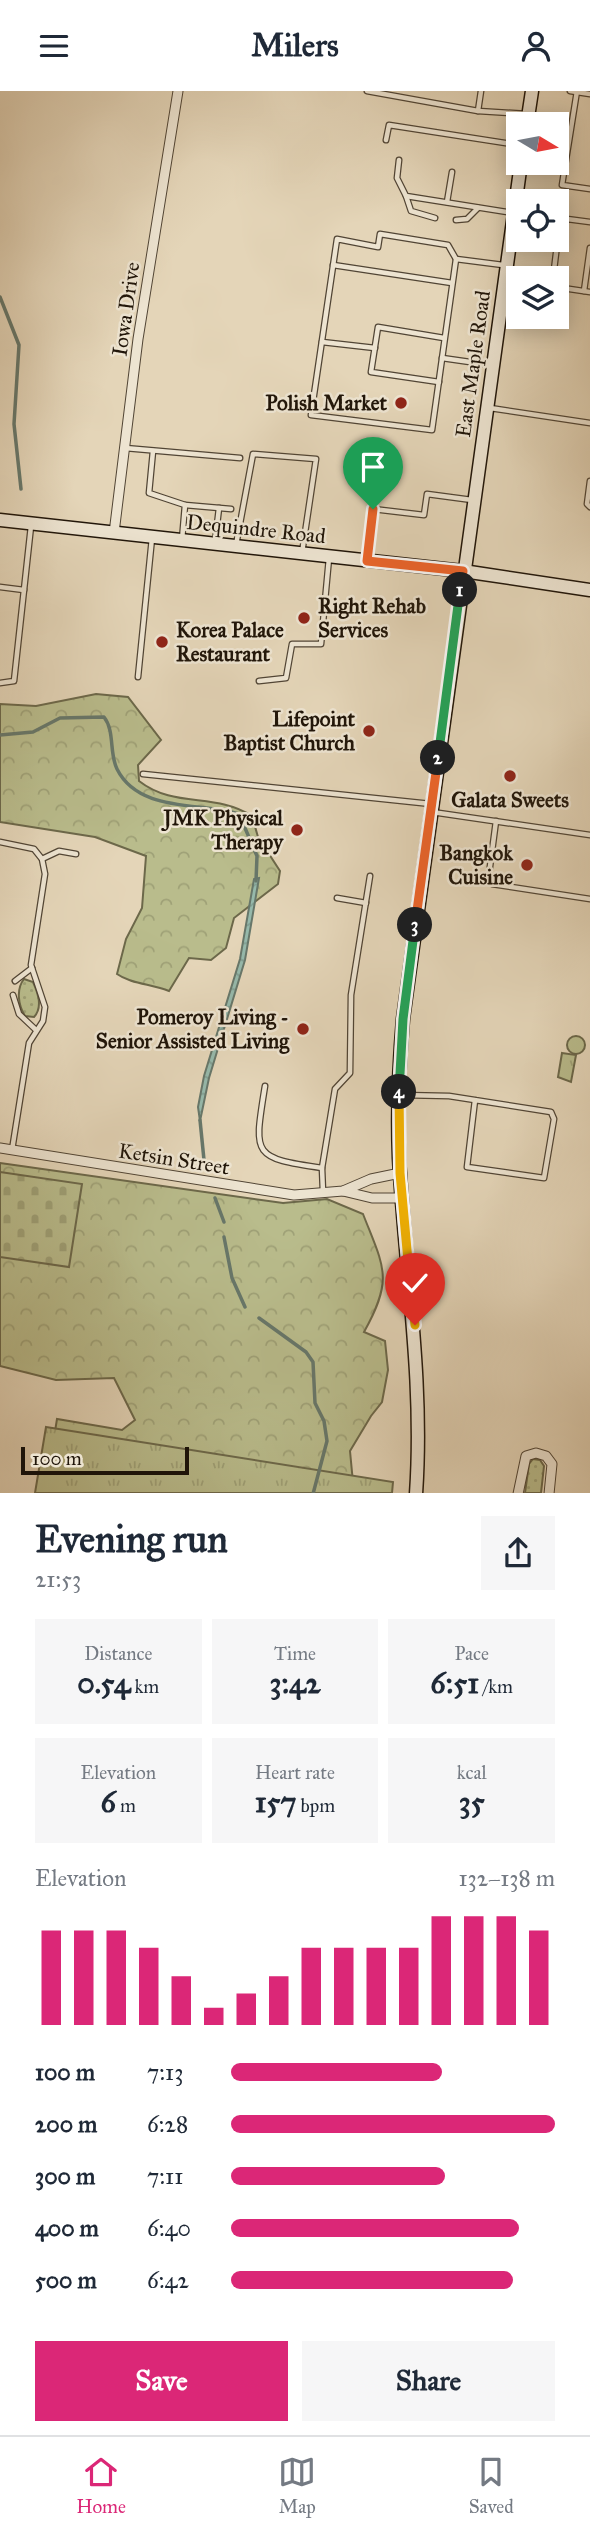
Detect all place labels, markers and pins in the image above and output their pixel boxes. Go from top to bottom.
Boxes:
place label: Polish Market [266,390,388,416]
marker: Polish Market [393,395,409,411]
pin [343,437,403,509]
pin: 1 [442,573,477,607]
place label: Right Rehab Services [318,593,426,643]
marker: Right Rehab Services [296,610,312,626]
place label: Korea Palace Restaurant [176,617,284,667]
marker: Korea Palace Restaurant [154,634,170,650]
place label: Lifepoint Baptist Church [224,706,356,756]
marker: Lifepoint Baptist Church [361,723,377,739]
pin: 2 [420,741,456,775]
marker: Galata Sweets [502,768,518,784]
place label: Galata Sweets [451,787,569,813]
place label: JMK Physical Therapy [161,805,284,855]
marker: JMK Physical Therapy [289,822,305,838]
place label: Bangkok Cuisine [439,840,514,890]
marker: Bangkok Cuisine [519,857,535,873]
pin: 3 [398,907,432,943]
place label: Pomeroy Living - Senior Assisted Living [96,1004,290,1054]
marker: Pomeroy Living - Senior Assisted Living [295,1021,311,1037]
pin: 4 [382,1075,416,1109]
pin [385,1253,445,1325]

